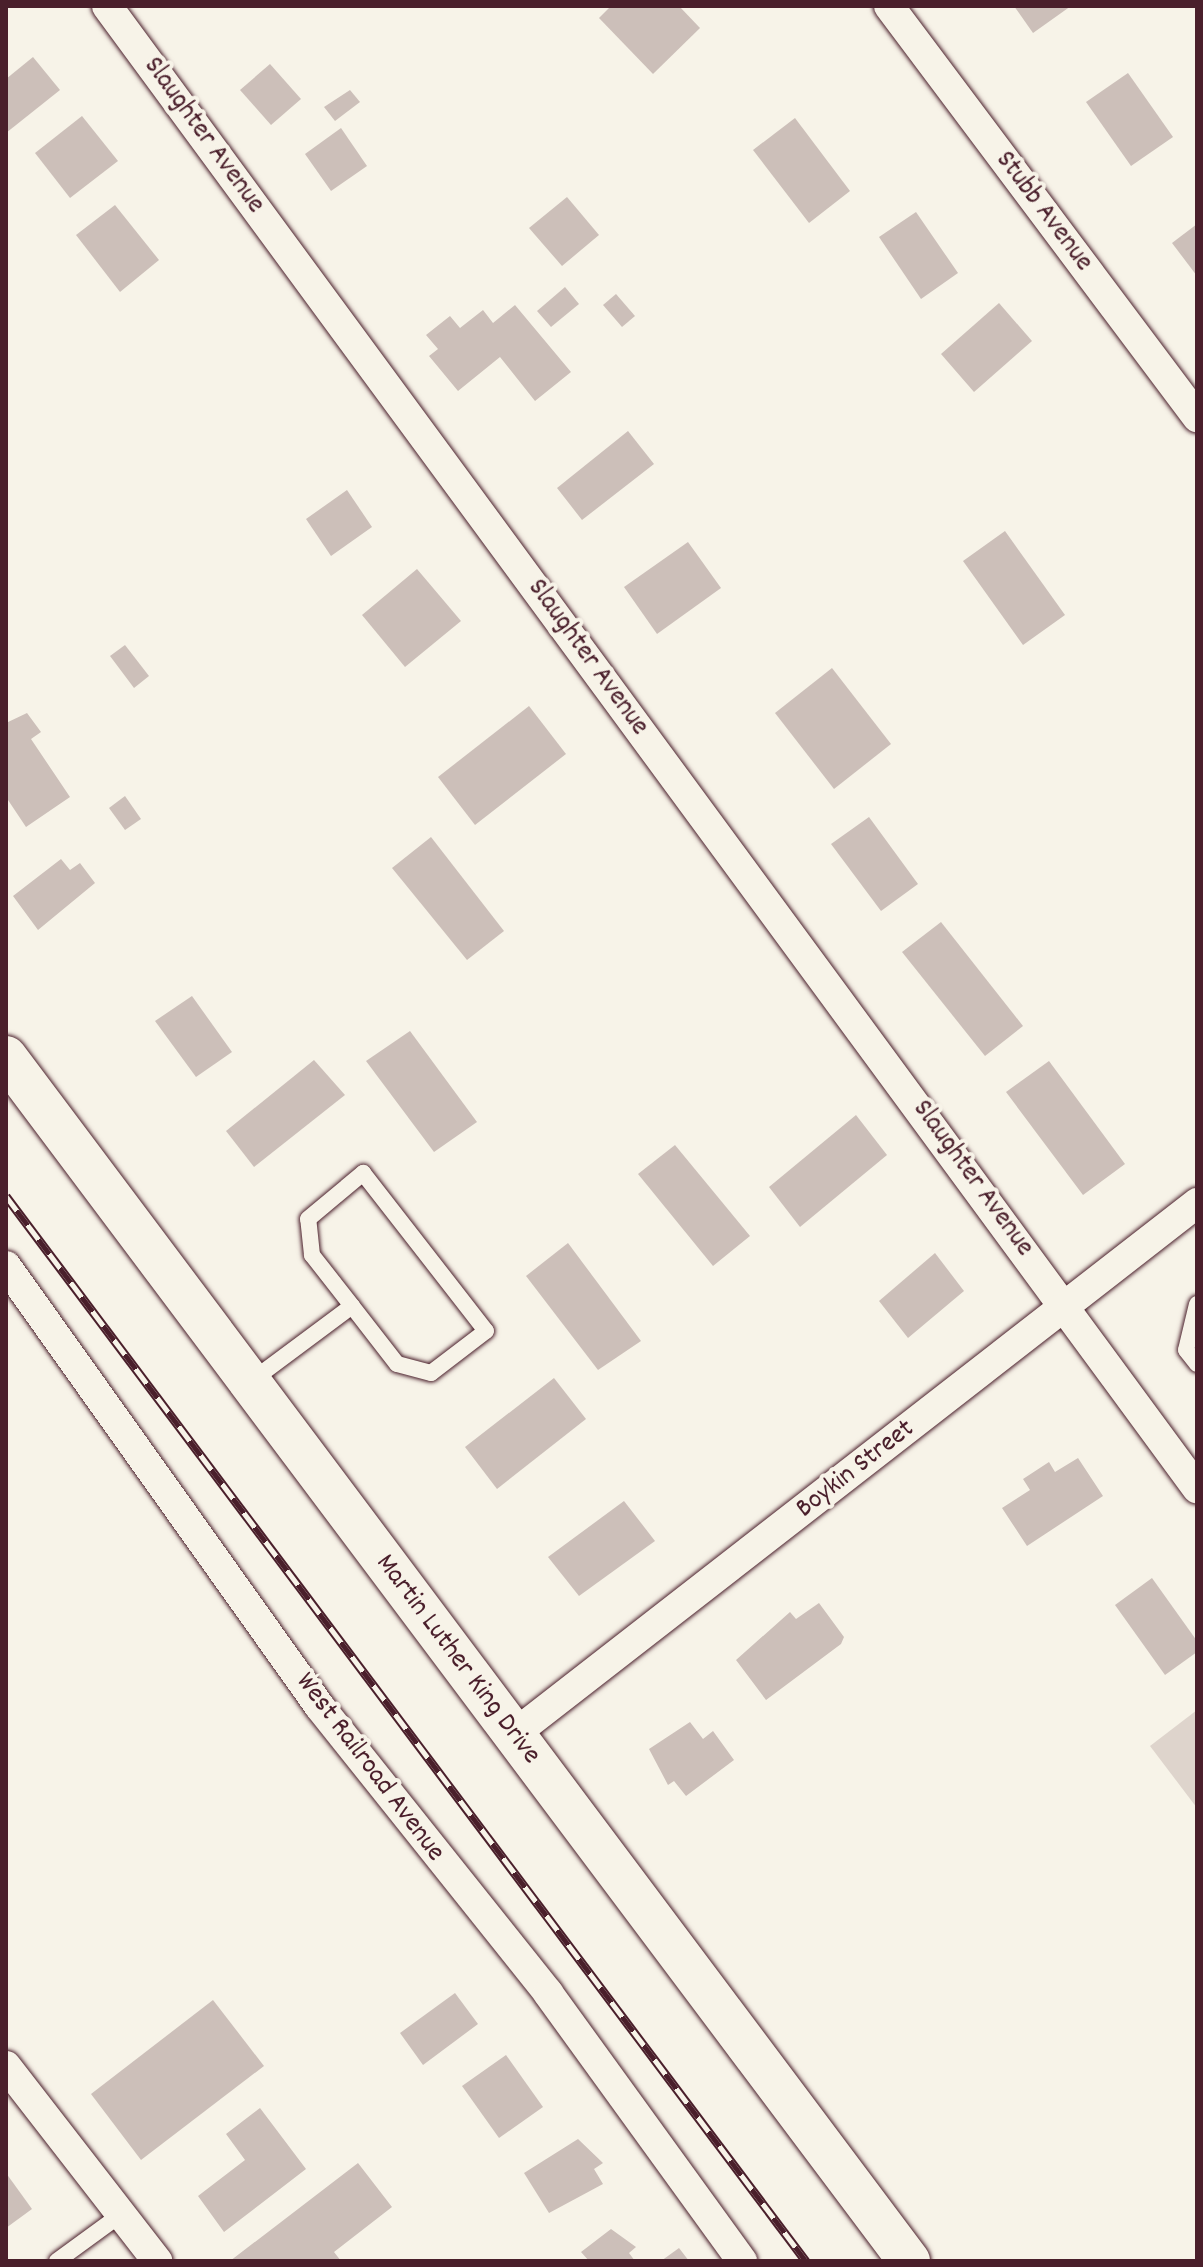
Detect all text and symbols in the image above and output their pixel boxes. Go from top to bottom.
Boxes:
street label: Slaughter Avenue [135,51,271,221]
street label: Stubb Avenue [987,145,1099,279]
street label: Slaughter Avenue [519,573,655,743]
street label: Slaughter Avenue [904,1094,1040,1264]
street label: Boykin Street [790,1413,922,1527]
street label: Martin Luther King Drive [367,1548,547,1772]
street label: West Railroad Avenue [287,1667,451,1869]

